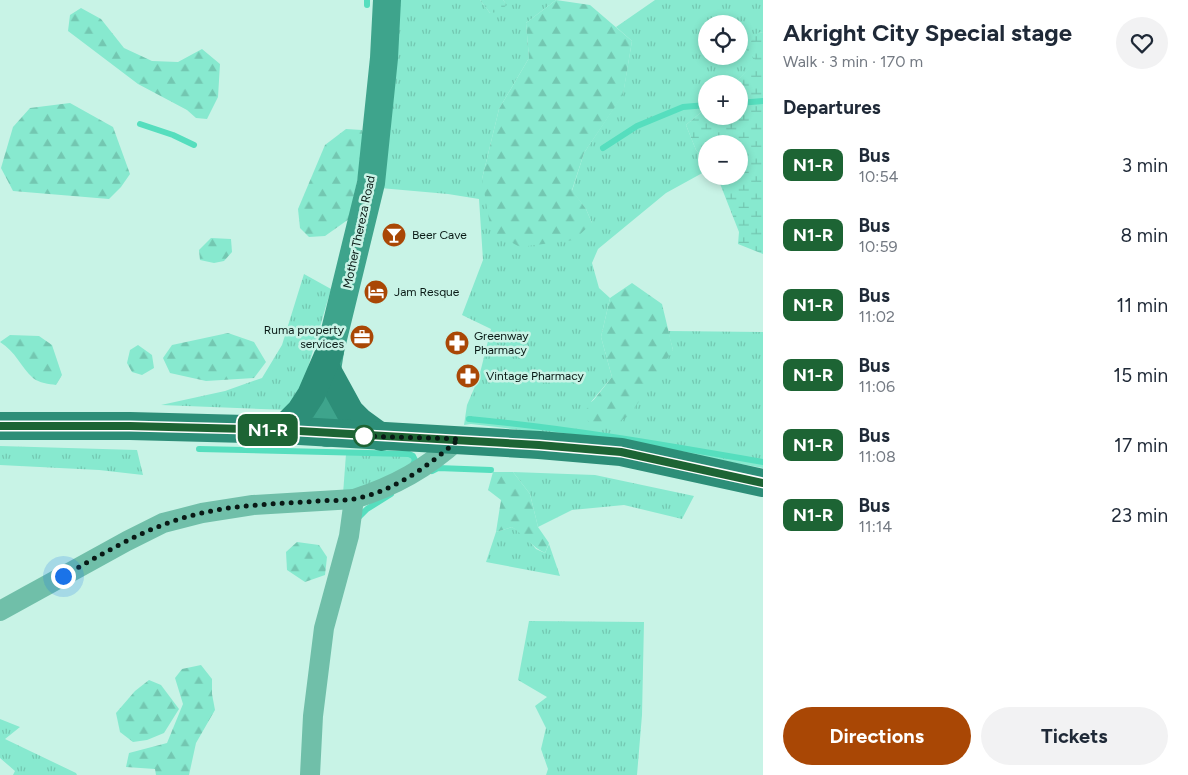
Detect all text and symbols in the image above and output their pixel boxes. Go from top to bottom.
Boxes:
map controls [698,15,748,185]
button: locate [698,15,748,65]
button: heart [1116,17,1168,69]
text: Akright City Special stage [783,18,1072,47]
text: Walk · 3 min · 170 m [783,52,923,71]
button: + [698,75,748,125]
text: Departures [783,96,881,119]
button: − [698,135,748,185]
text: Bus [858,144,890,167]
text: N1-R [793,154,833,176]
text: 3 min [1122,154,1168,177]
text: 10:54 [858,167,899,186]
street label: Mother Thereza Road [340,174,378,290]
text: Bus [858,214,890,237]
bar icon: Beer Cave [381,222,407,248]
text: N1-R [793,224,833,246]
text: 8 min [1120,224,1168,247]
place label: Beer Cave [412,228,467,242]
text: 10:59 [858,237,898,256]
hotel icon: Jam Resque [363,279,389,305]
text: Bus [858,284,890,307]
place label: Jam Resque [394,285,460,299]
text: N1-R [793,294,833,316]
text: 11 min [1116,294,1168,317]
text: 11:02 [858,307,895,326]
place label: Ruma property services [264,323,345,351]
office icon: Ruma property services [349,324,375,350]
place label: Greenway Pharmacy [474,329,529,357]
pharmacy icon: Greenway Pharmacy [444,330,470,356]
text: Bus [858,354,890,377]
pharmacy icon: Vintage Pharmacy [455,363,481,389]
text: N1-R [793,364,833,386]
text: 15 min [1113,364,1168,387]
place label: Vintage Pharmacy [486,369,584,383]
text: 11:06 [858,377,895,396]
line badge: N1-R [233,414,303,446]
text: N1-R [248,419,288,441]
text: Bus [858,424,890,447]
unlabelled marker [353,425,375,447]
text: N1-R [793,434,833,456]
text: 17 min [1114,434,1168,457]
text: 11:08 [858,447,896,466]
text: Bus [858,494,890,517]
text: N1-R [793,504,833,526]
text: 23 min [1111,504,1168,527]
text: 11:14 [858,517,892,536]
your location [51,564,76,589]
button: Directions [783,707,971,765]
button: Tickets [981,707,1168,765]

